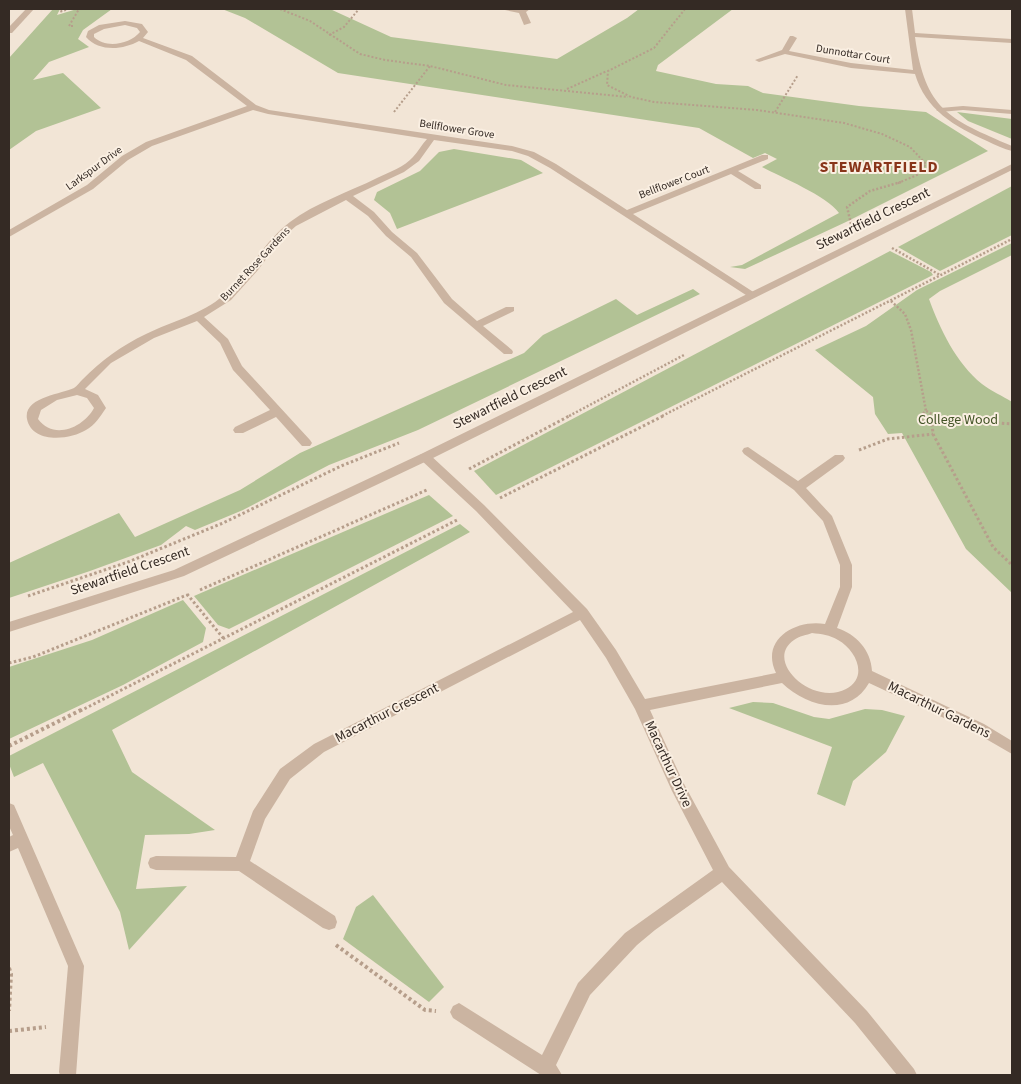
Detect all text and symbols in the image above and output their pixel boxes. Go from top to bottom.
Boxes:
street label: Dunnottar Court [815,41,891,67]
street label: Bellflower Grove [418,116,496,142]
street label: Larkspur Drive [63,142,126,194]
district label: STEWARTFIELD [819,156,939,178]
street label: Bellflower Court [636,162,712,202]
street label: Stewartfield Crescent [813,183,934,255]
street label: Burnet Rose Gardens [217,223,294,304]
street label: Stewartfield Crescent [450,362,571,434]
park label: College Wood [918,410,998,430]
street label: Stewartfield Crescent [68,541,192,601]
street label: Macarthur Gardens [884,677,994,744]
street label: Macarthur Crescent [332,678,443,748]
street label: Macarthur Drive [639,717,697,811]

